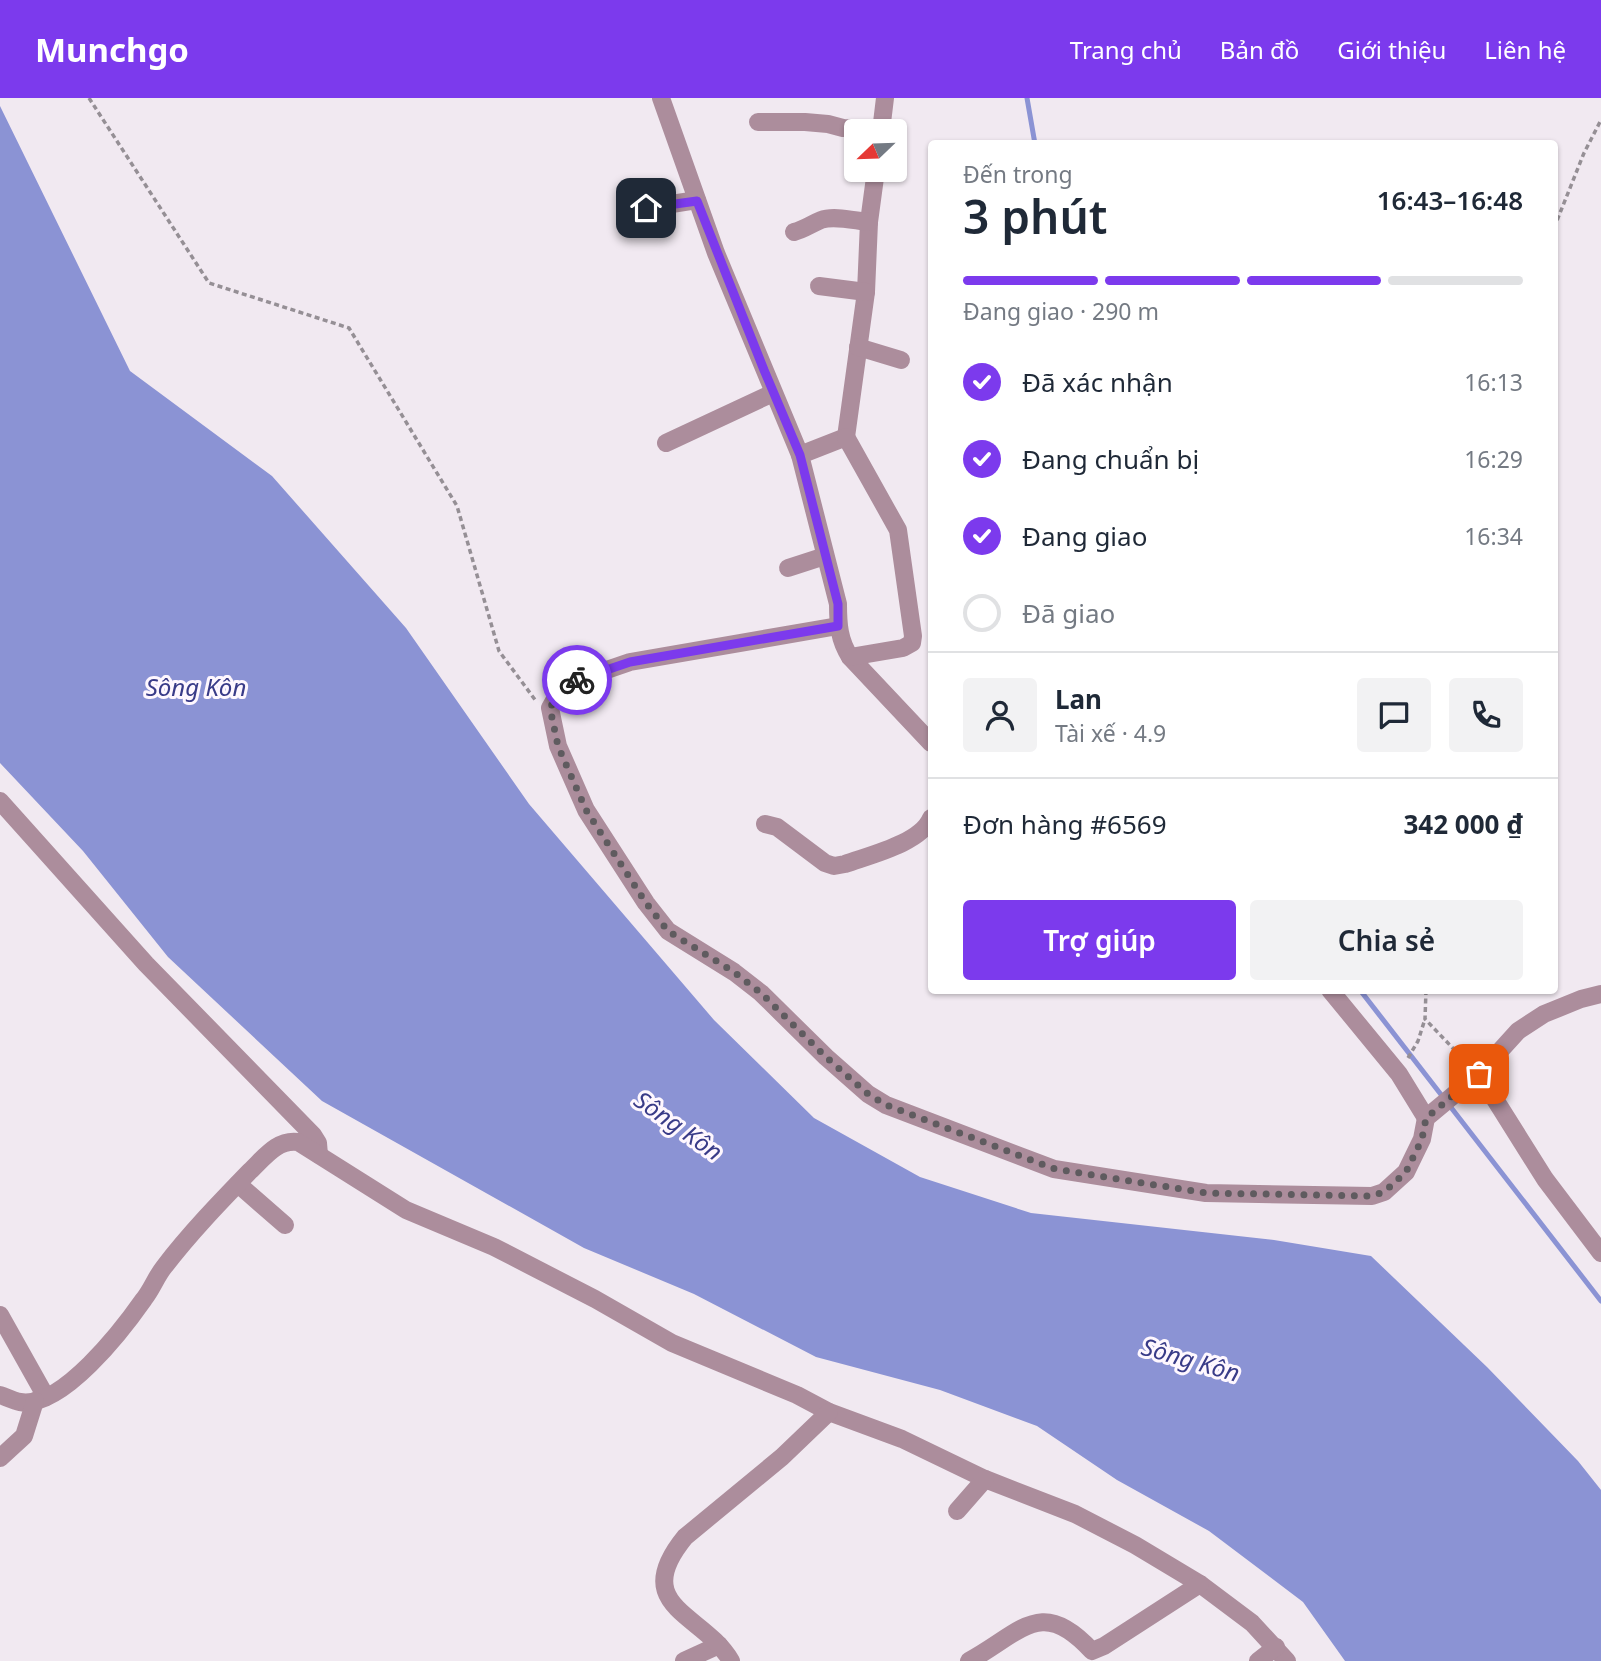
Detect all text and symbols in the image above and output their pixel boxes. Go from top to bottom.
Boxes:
text: Munchgo [35,27,189,72]
text: Trang chủ [1070,33,1182,66]
text: Bản đồ [1220,33,1299,66]
text: Giới thiệu [1337,33,1446,66]
text: Liên hệ [1484,33,1566,66]
north arrow [844,119,906,182]
map controls [844,119,907,182]
text: Đến trong [963,158,1073,190]
pin [616,178,676,238]
text: 16:43–16:48 [1377,182,1523,218]
text: 3 phút [963,185,1107,247]
icon: home [627,189,665,227]
text: Đang giao · 290 m [963,295,1159,327]
icon: check [963,363,1001,401]
text: Đã xác nhận [1022,364,1173,400]
text: 16:13 [1464,366,1523,398]
icon: check [963,440,1001,478]
text: Đang chuẩn bị [1022,441,1199,477]
text: 16:29 [1464,443,1523,475]
icon: check [963,517,1001,555]
text: Đang giao [1022,518,1147,554]
text: 16:34 [1464,520,1523,552]
text: Đã giao [1022,595,1115,631]
courier [542,645,612,715]
icon: bike [558,661,596,699]
water label: Sông Kôn [146,670,246,703]
button: person [963,678,1037,752]
button: chat [1357,678,1431,752]
button: phone [1449,678,1523,752]
text: Lan [1055,681,1102,717]
text: Tài xế · 4.9 [1055,717,1166,749]
text: Đơn hàng #6569 [963,806,1167,842]
text: 342 000 ₫ [1403,806,1523,842]
button: Trợ giúp [963,900,1236,980]
button: Chia sẻ [1250,900,1523,980]
pin [1449,1044,1509,1104]
icon: bag [1460,1055,1498,1093]
water label: Sông Kôn [628,1083,730,1167]
water label: Sông Kôn [1138,1329,1244,1389]

